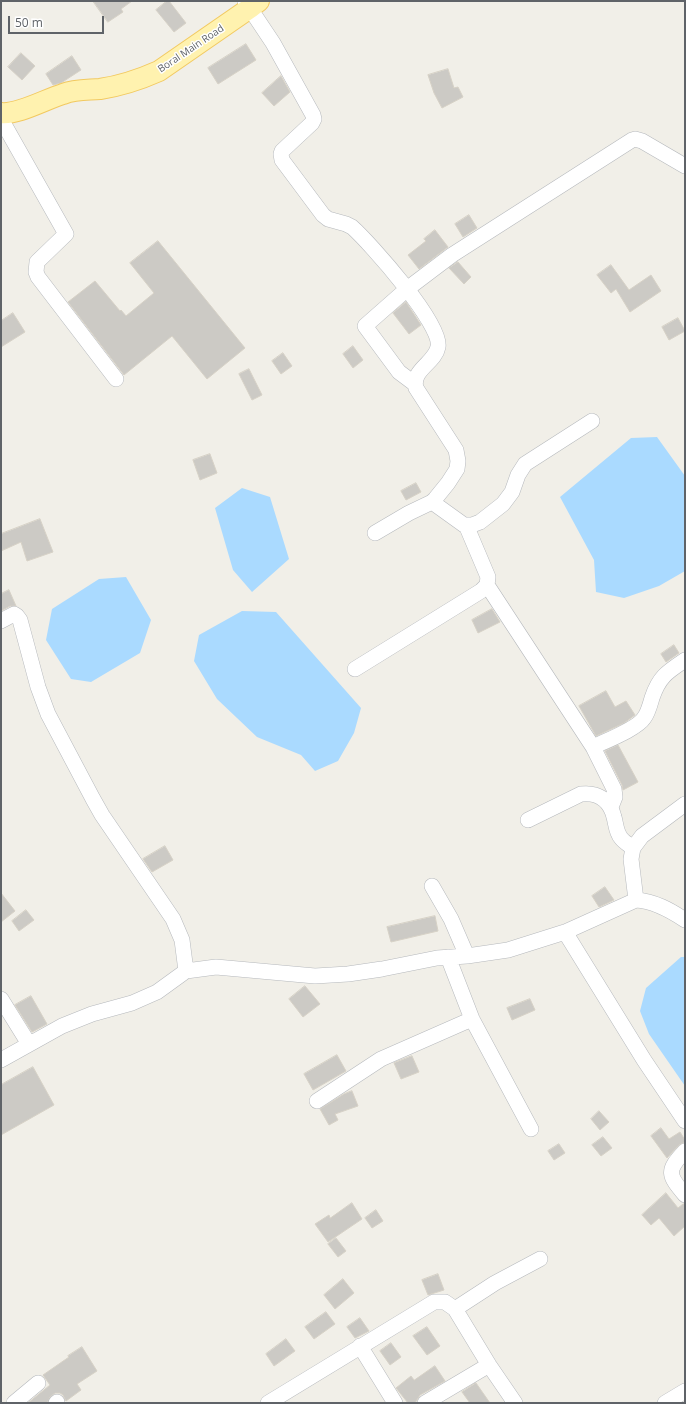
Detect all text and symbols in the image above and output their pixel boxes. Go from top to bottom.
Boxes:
scale bar [10,8,106,34]
text: 50 m [15,14,43,31]
street label: Boral Main Road [156,23,226,75]

